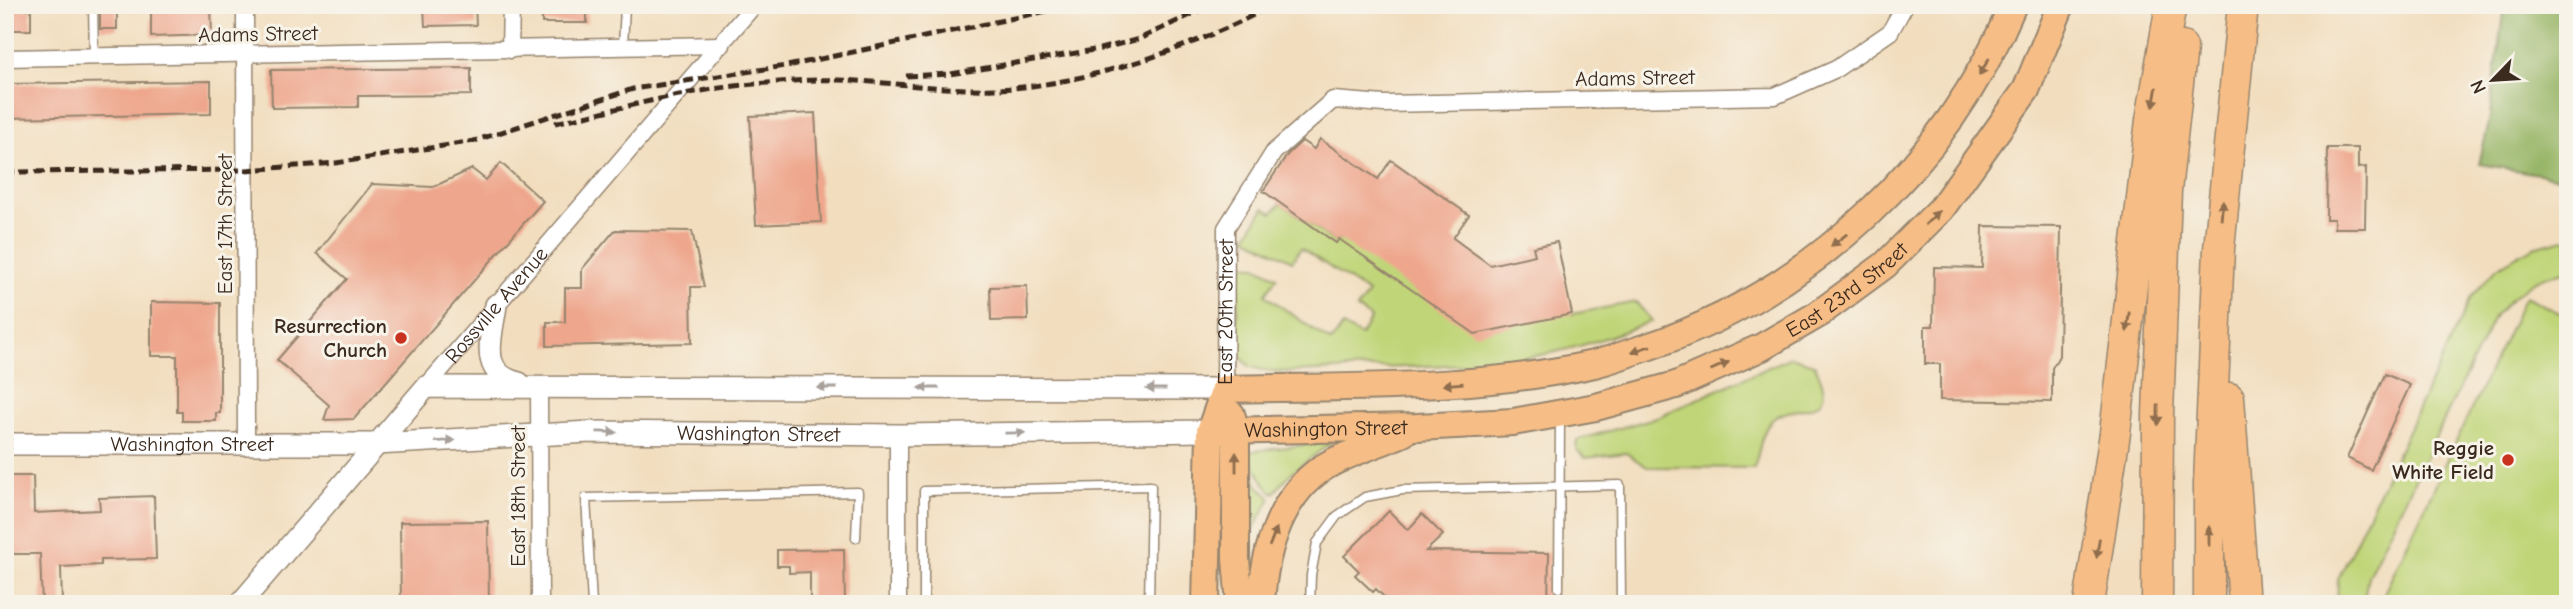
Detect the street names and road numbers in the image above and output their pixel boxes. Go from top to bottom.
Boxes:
street label: Adams Street [198,21,319,47]
street label: Adams Street [1575,65,1696,91]
street label: East 17th Street [213,153,237,294]
street label: East 23rd Street [1782,237,1913,342]
street label: East 20th Street [1213,238,1238,385]
street label: Rossville Avenue [440,242,553,368]
street label: Washington Street [1244,415,1409,442]
street label: Washington Street [677,421,841,446]
street label: East 18th Street [506,424,530,567]
street label: Washington Street [111,432,274,456]

